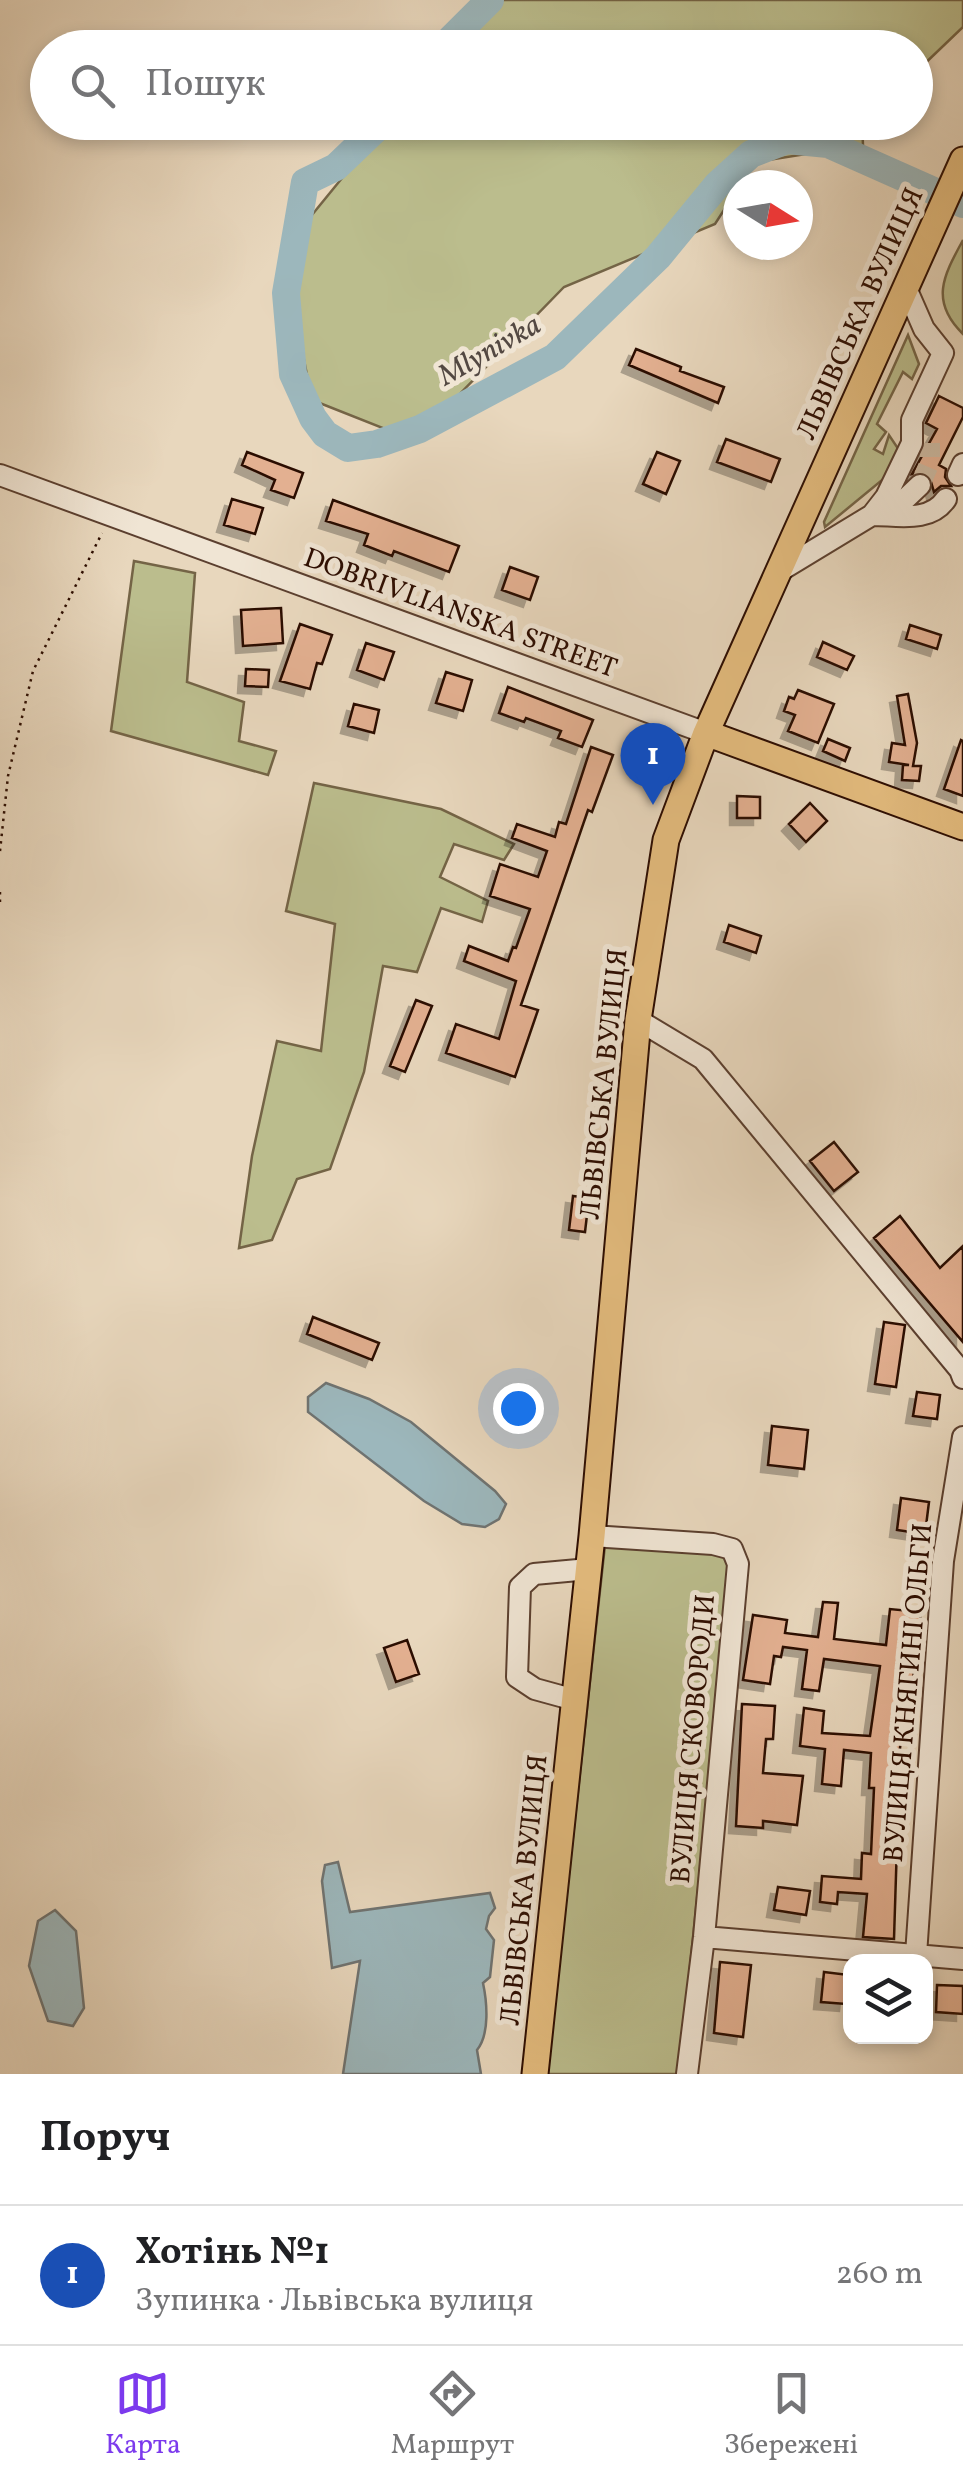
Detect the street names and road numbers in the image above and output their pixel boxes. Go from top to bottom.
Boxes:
street label: ЛЬВІВСЬКА ВУЛИЦЯ [788,182,934,446]
street label: DOBRIVLIANSKA STREET [298,539,622,689]
street label: ЛЬВІВСЬКА ВУЛИЦЯ [571,947,639,1221]
street label: ВУЛИЦЯ КНЯГИНІ ОЛЬГИ [875,1522,943,1864]
street label: ВУЛИЦЯ СКОВОРОДИ [662,1593,726,1885]
street label: ЛЬВІВСЬКА ВУЛИЦЯ [491,1753,559,2027]

